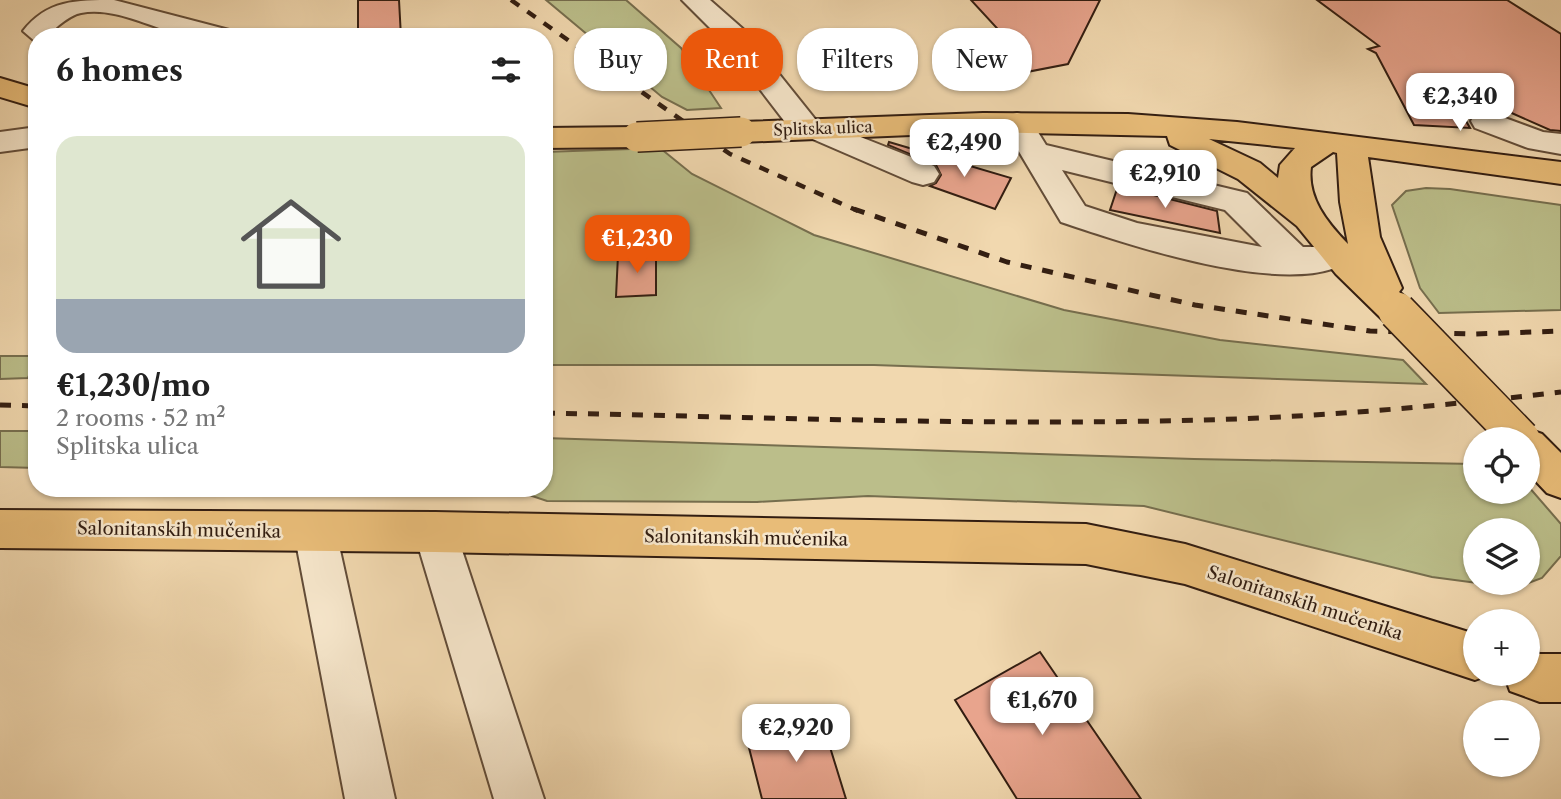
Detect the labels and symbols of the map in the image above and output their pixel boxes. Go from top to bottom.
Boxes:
pin: €2,340 [1403,74,1517,133]
street label: Splitska ulica [773,116,874,140]
pin: €2,490 [907,120,1021,179]
pin: €2,910 [1108,150,1222,210]
pin: €1,230 [580,216,694,275]
street label: Salonitanskih mučenika [77,517,282,543]
street label: Salonitanskih mučenika [644,525,849,551]
street label: Salonitanskih mučenika [1205,561,1406,645]
pin: €1,670 [985,678,1099,737]
pin: €2,920 [739,704,853,764]

